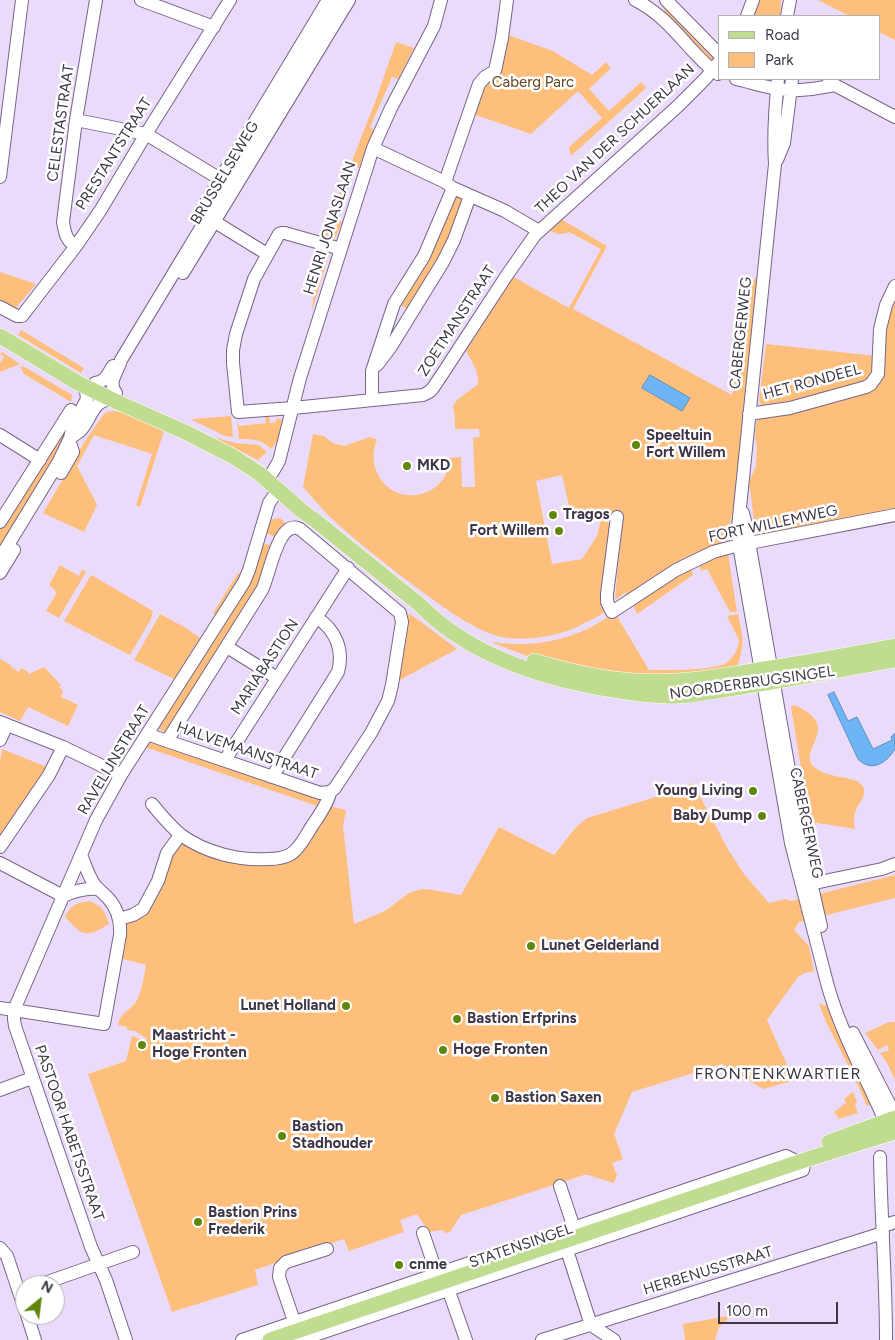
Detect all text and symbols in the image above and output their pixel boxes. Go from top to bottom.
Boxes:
legend [718,15,880,80]
text: Road [765,26,800,44]
text: Park [765,51,794,69]
street label: THEO VAN DER SCHUERLAAN [532,60,698,218]
street label: CELESTASTRAAT [44,63,78,183]
park label: Caberg Parc [492,74,574,92]
street label: PRESTANTSTRAAT [72,95,156,213]
street label: BRUSSELSEWEG [187,118,263,228]
street label: HENRI JONASLAAN [300,159,360,297]
street label: ZOETMANSTRAAT [415,262,499,380]
street label: CABERGERWEG [726,276,756,390]
street label: HET RONDEEL [761,360,863,404]
place label: Speeltuin Fort Willem [646,427,726,462]
marker: Speeltuin Fort Willem [630,439,642,451]
place label: MKD [417,457,450,475]
marker: MKD [401,460,413,472]
street label: FORT WILLEMWEG [707,502,839,546]
place label: Tragos [563,506,610,524]
marker: Tragos [547,509,559,521]
place label: Fort Willem [469,522,549,540]
marker: Fort Willem [553,525,565,537]
street label: MARIABASTION [227,616,303,718]
street label: NOORDERBRUGSINGEL [668,663,836,703]
street label: RAVELIJNSTRAAT [74,702,154,818]
street label: HALVEMAANSTRAAT [174,718,320,784]
street label: CABERGERWEG [785,766,827,880]
place label: Young Living [654,782,743,800]
marker: Young Living [747,785,759,797]
place label: Baby Dump [673,807,752,825]
marker: Baby Dump [756,810,768,822]
place label: Lunet Gelderland [541,937,659,955]
marker: Lunet Gelderland [525,940,537,952]
place label: Lunet Holland [240,997,336,1015]
marker: Lunet Holland [340,1000,352,1012]
place label: Bastion Erfprins [467,1010,576,1028]
marker: Bastion Erfprins [451,1013,463,1025]
place label: Maastricht - Hoge Fronten [152,1027,247,1062]
marker: Maastricht - Hoge Fronten [136,1039,148,1051]
place label: Hoge Fronten [453,1041,548,1059]
street label: PASTOOR HABETSSTRAAT [30,1043,108,1223]
marker: Hoge Fronten [437,1044,449,1056]
district label: FRONTENKWARTIER [693,1064,863,1084]
place label: Bastion Saxen [505,1089,602,1107]
marker: Bastion Saxen [489,1092,501,1104]
place label: Bastion Stadhouder [292,1118,373,1153]
marker: Bastion Stadhouder [276,1130,288,1142]
place label: Bastion Prins Frederik [208,1204,297,1239]
marker: Bastion Prins Frederik [192,1216,204,1228]
street label: STATENSINGEL [467,1220,575,1272]
street label: HERBENUSSTRAAT [641,1243,775,1299]
place label: cnme [409,1256,447,1274]
marker: cnme [393,1259,405,1271]
north arrow [15,1275,65,1325]
text: N [38,1277,56,1297]
scale bar [720,1292,840,1324]
text: 100 m [726,1302,768,1320]

